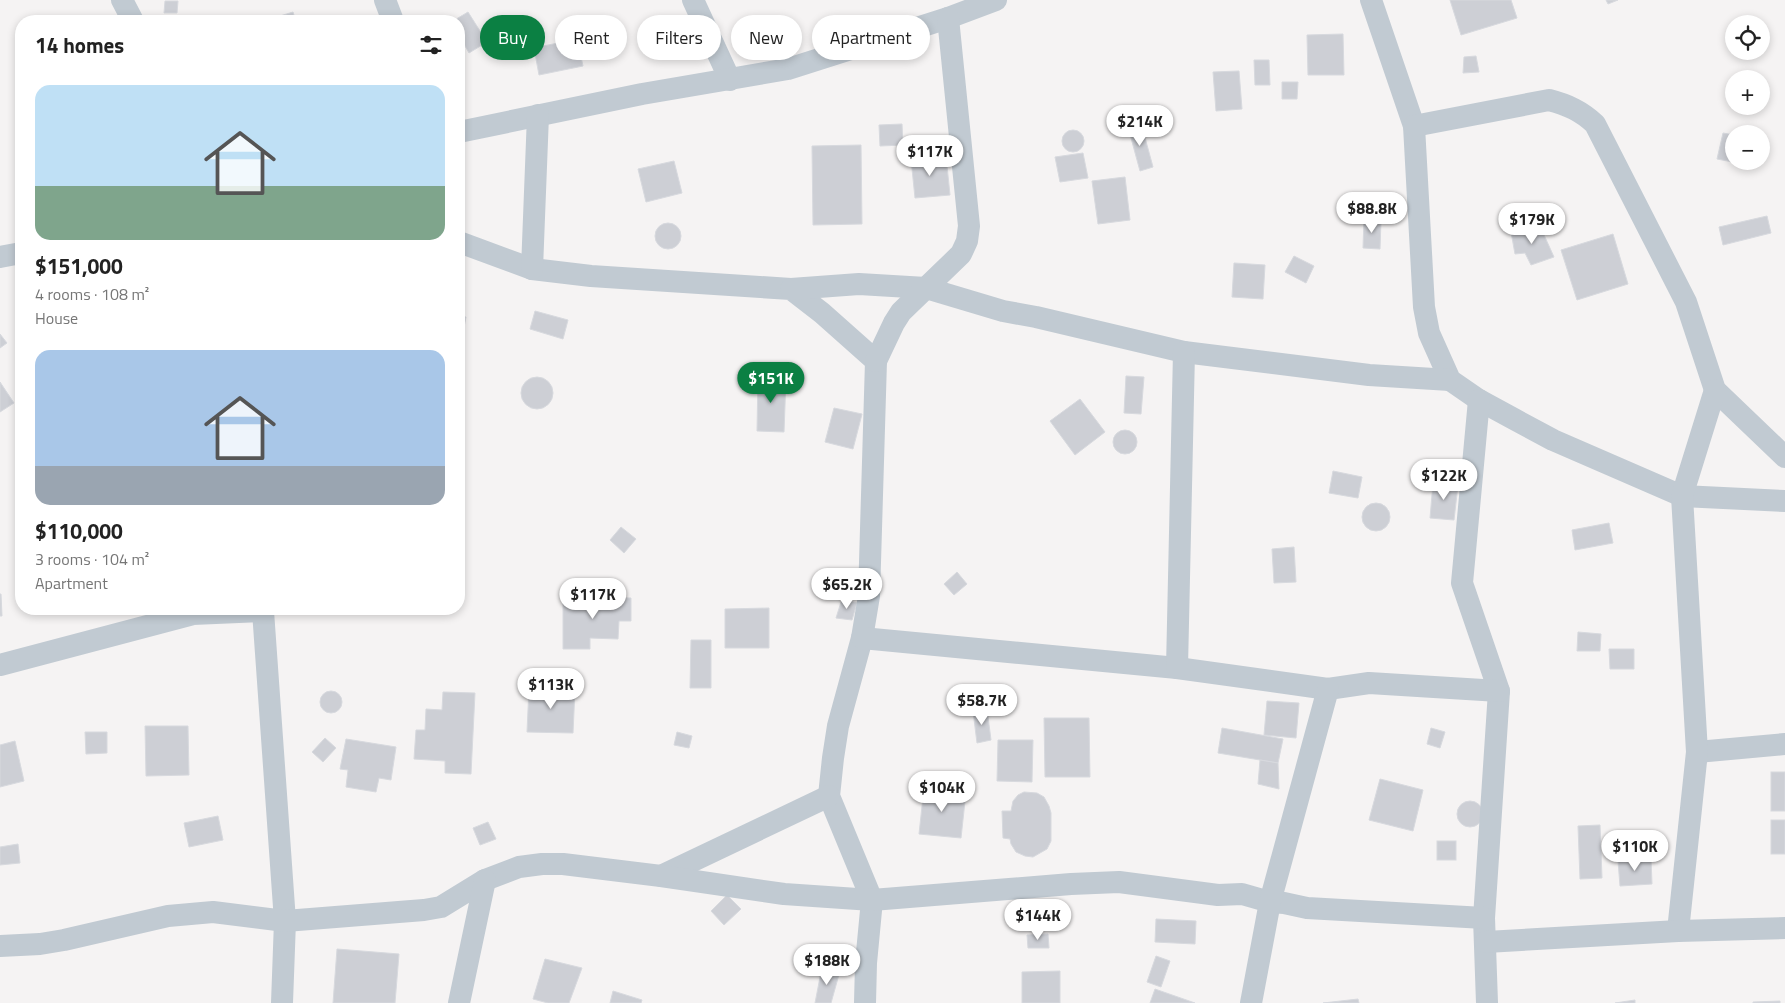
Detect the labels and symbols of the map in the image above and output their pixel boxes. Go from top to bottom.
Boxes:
pin: $214K [1105,104,1175,147]
pin: $117K [895,134,965,177]
pin: $88.8K [1331,192,1413,234]
pin: $179K [1497,202,1567,245]
pin: $151K [736,362,806,404]
pin: $122K [1409,458,1479,501]
pin: $65.2K [806,568,888,610]
pin: $117K [558,578,628,620]
pin: $113K [516,668,586,710]
pin: $58.7K [941,684,1023,726]
pin: $104K [907,770,977,813]
pin: $110K [1600,830,1670,872]
pin: $144K [1003,898,1073,941]
pin: $188K [792,944,862,986]

